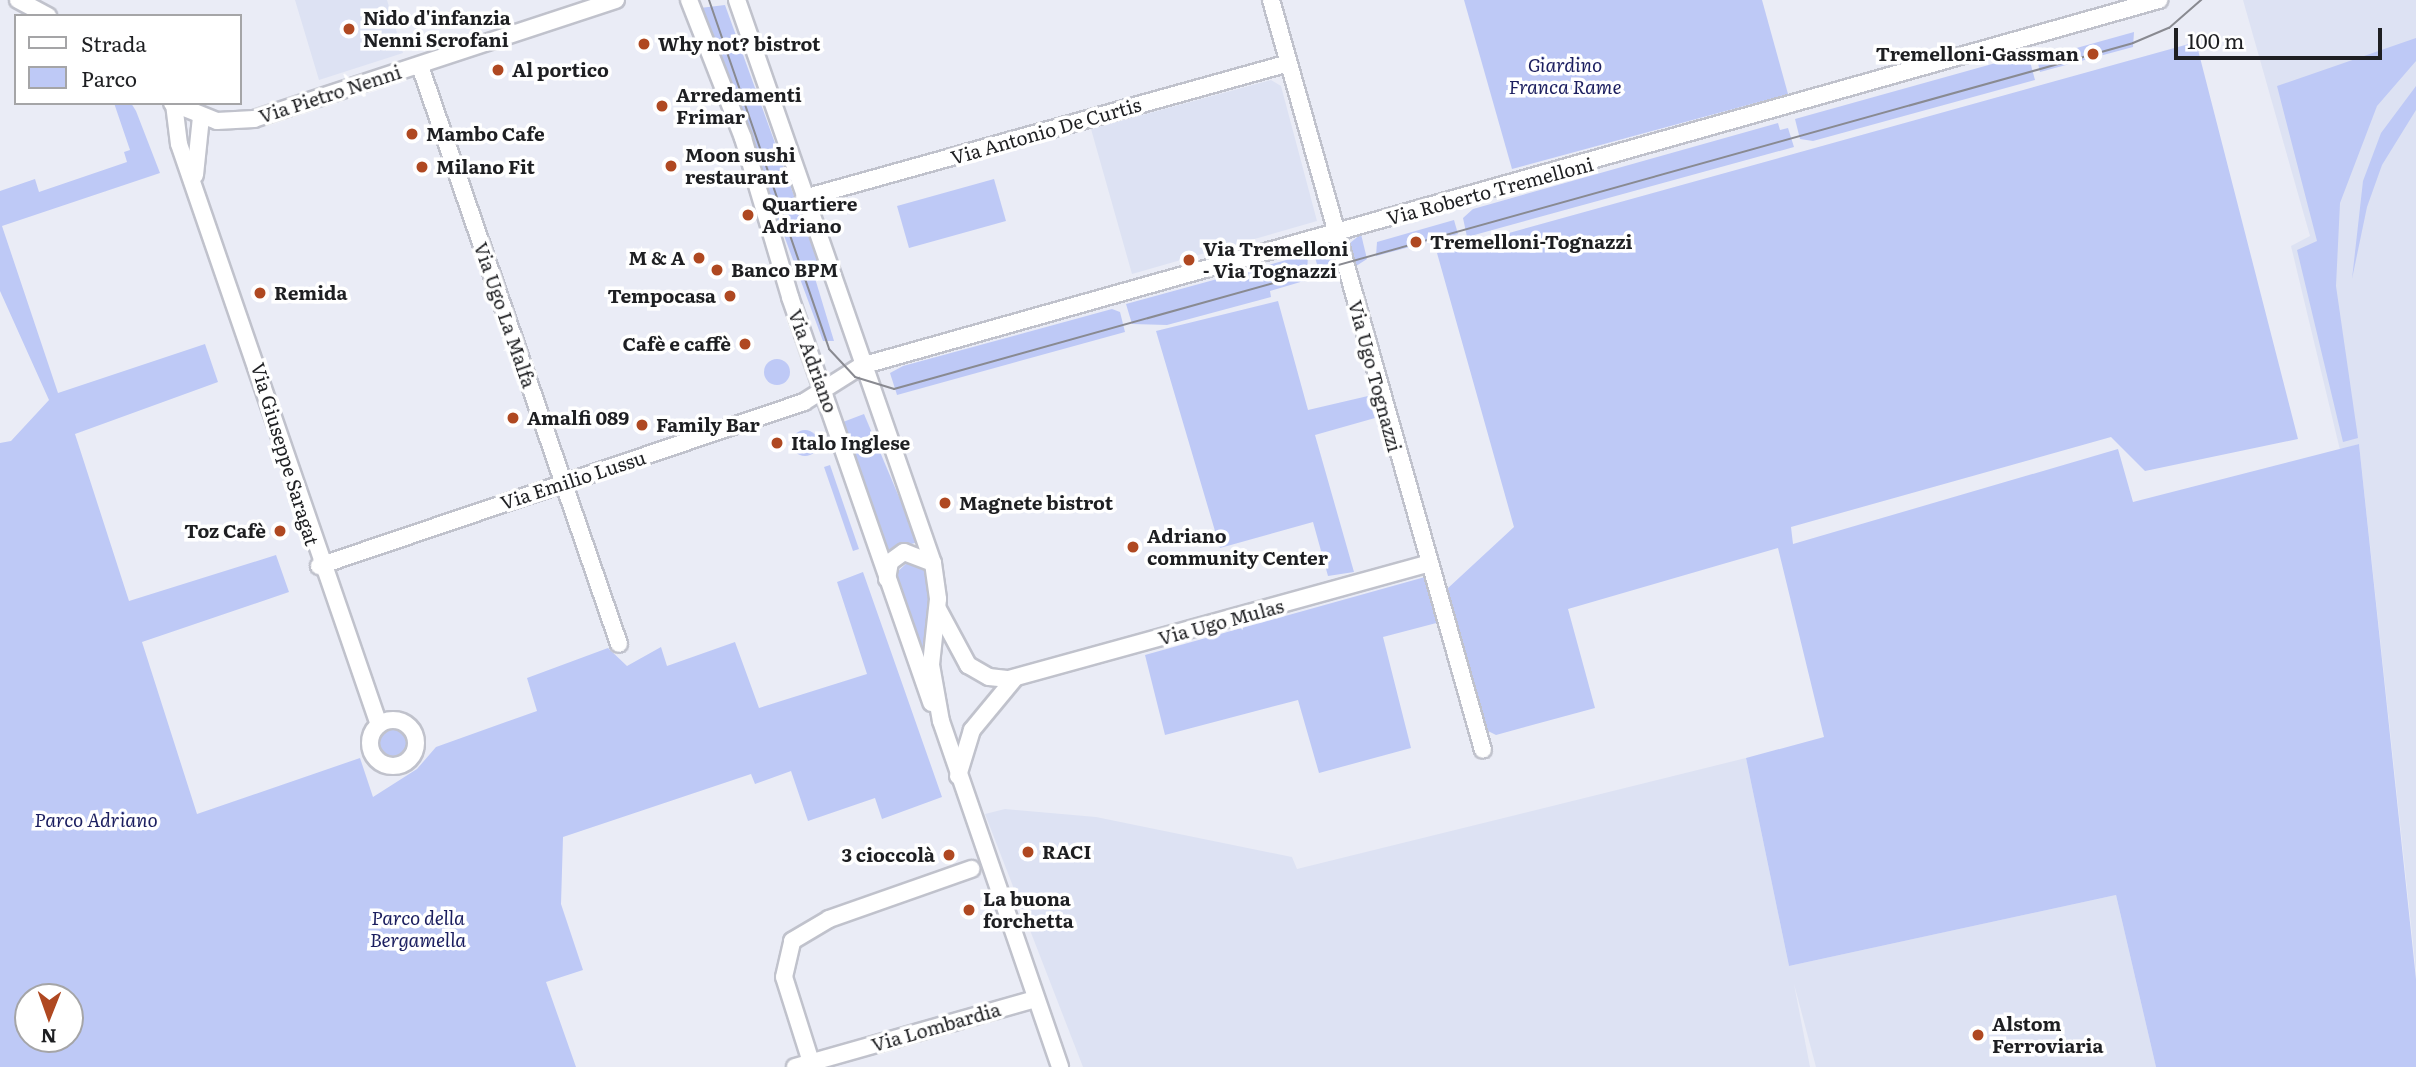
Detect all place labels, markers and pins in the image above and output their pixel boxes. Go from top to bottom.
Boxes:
place label: Nido d'infanzia Nenni Scrofani [363,7,511,51]
marker: Nido d'infanzia Nenni Scrofani [341,21,357,37]
place label: Why not? bistrot [658,33,820,55]
marker: Why not? bistrot [636,36,652,52]
place label: Tremelloni-Gassman [1876,43,2079,65]
marker: Tremelloni-Gassman [2085,46,2101,62]
place label: Al portico [512,59,609,81]
marker: Al portico [490,62,506,78]
place label: Arredamenti Frimar [676,84,802,128]
marker: Arredamenti Frimar [654,98,670,114]
place label: Mambo Cafe [426,123,545,145]
marker: Mambo Cafe [404,126,420,142]
place label: Moon sushi restaurant [685,144,796,188]
place label: Milano Fit [436,156,535,178]
marker: Moon sushi restaurant [663,158,679,174]
marker: Milano Fit [414,159,430,175]
place label: Quartiere Adriano [762,193,857,237]
marker: Quartiere Adriano [740,207,756,223]
place label: Tremelloni-Tognazzi [1430,231,1633,253]
marker: Tremelloni-Tognazzi [1408,234,1424,250]
place label: Via Tremelloni - Via Tognazzi [1203,238,1348,282]
place label: M & A [628,247,685,269]
marker: M & A [691,250,707,266]
marker: Via Tremelloni - Via Tognazzi [1181,252,1197,268]
place label: Banco BPM [731,259,838,281]
marker: Banco BPM [709,262,725,278]
place label: Remida [274,282,348,304]
marker: Remida [252,285,268,301]
place label: Tempocasa [608,285,716,307]
marker: Tempocasa [722,288,738,304]
place label: Cafè e caffè [623,333,731,355]
marker: Cafè e caffè [737,336,753,352]
place label: Amalfi 089 [527,407,629,429]
marker: Amalfi 089 [505,410,521,426]
place label: Family Bar [656,414,760,436]
marker: Family Bar [634,417,650,433]
place label: Italo Inglese [791,432,910,454]
marker: Italo Inglese [769,435,785,451]
place label: Magnete bistrot [959,492,1113,514]
marker: Magnete bistrot [937,495,953,511]
place label: Toz Cafè [184,520,266,542]
marker: Toz Cafè [272,523,288,539]
place label: Adriano community Center [1147,525,1328,569]
marker: Adriano community Center [1125,539,1141,555]
place label: RACI [1042,841,1092,863]
place label: 3 cioccolà [841,844,935,866]
marker: RACI [1020,844,1036,860]
marker: 3 cioccolà [941,847,957,863]
place label: La buona forchetta [983,888,1074,932]
marker: La buona forchetta [961,902,977,918]
place label: Alstom Ferroviaria [1992,1013,2103,1057]
marker: Alstom Ferroviaria [1970,1027,1986,1043]

